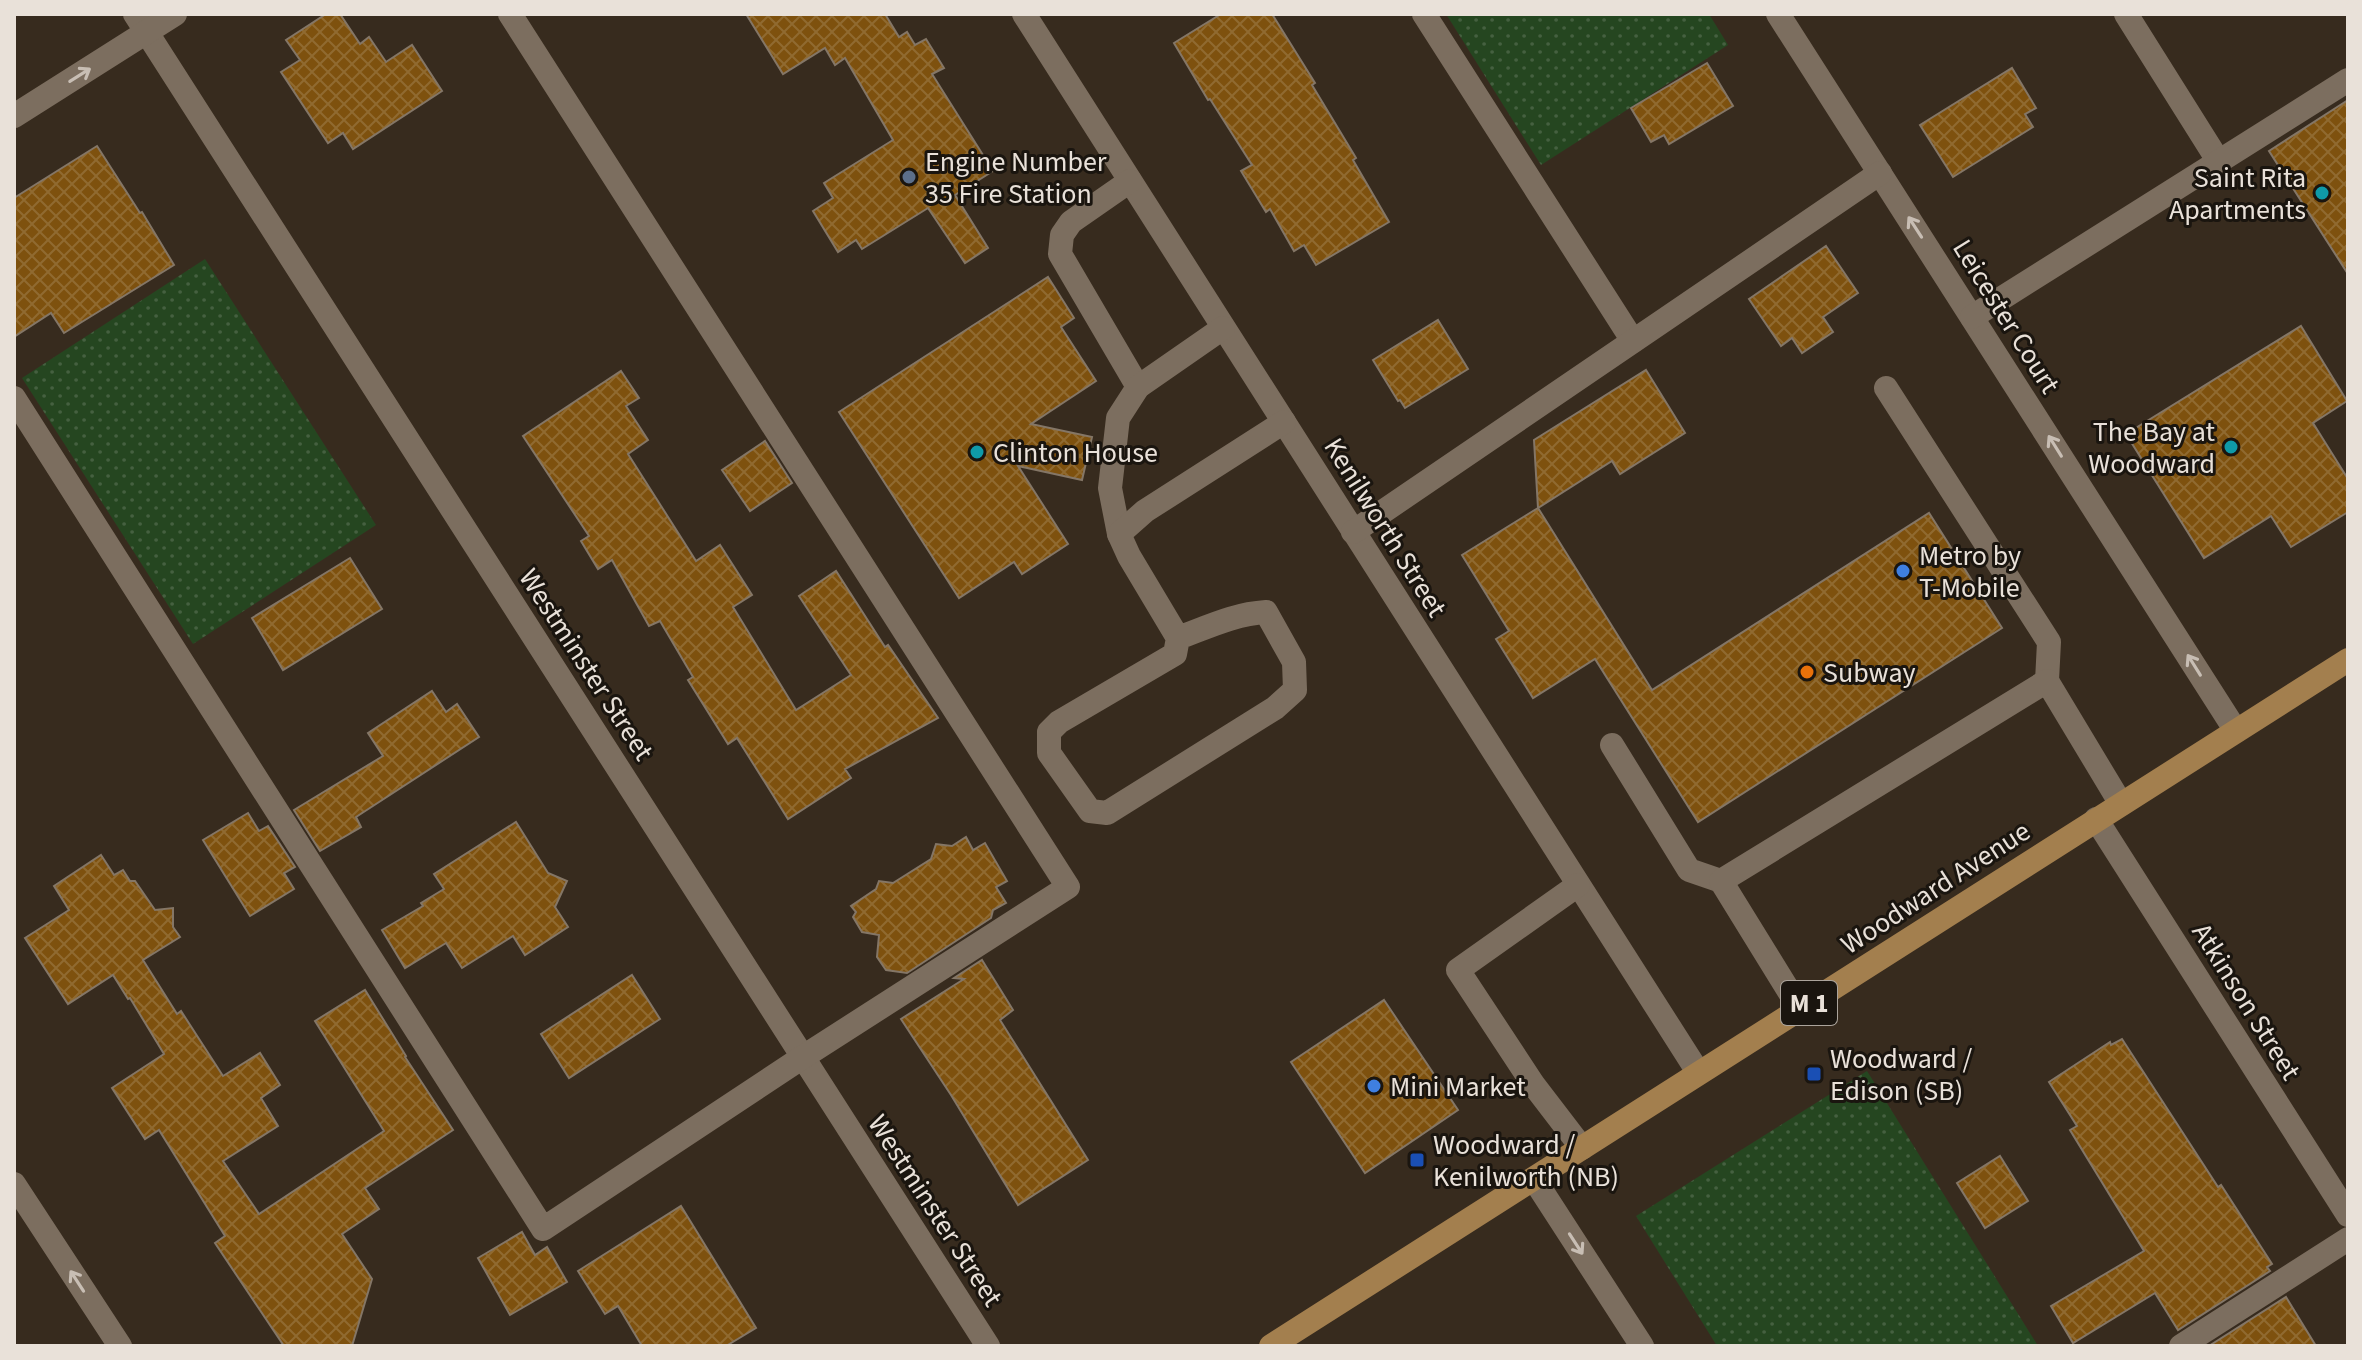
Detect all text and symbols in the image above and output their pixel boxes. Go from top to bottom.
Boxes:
one-way arrow [68,66,91,82]
place label: Engine Number 35 Fire Station [925,142,1107,214]
place label: Saint Rita Apartments [2169,158,2306,230]
marker: Engine Number 35 Fire Station [900,168,918,186]
marker: Saint Rita Apartments [2313,184,2331,202]
one-way arrow [1906,216,1923,238]
street label: Leicester Court [1943,232,2070,402]
place label: The Bay at Woodward [2088,412,2216,484]
street label: Kenilworth Street [1314,430,1457,625]
place label: Clinton House [993,433,1158,473]
one-way arrow [2046,435,2062,458]
marker: The Bay at Woodward [2222,438,2240,456]
marker: Clinton House [968,443,986,461]
place label: Metro by T-Mobile [1919,536,2021,608]
street label: Westminster Street [509,561,664,769]
marker: Metro by T-Mobile [1894,562,1912,580]
place label: Subway [1823,653,1916,693]
one-way arrow [2185,655,2202,677]
marker: Subway [1798,663,1816,681]
street label: Woodward Avenue [1833,811,2038,964]
street label: Atkinson Street [2182,915,2311,1088]
road number: M 1 [1781,981,1837,1025]
place label: Woodward / Edison (SB) [1830,1039,1972,1111]
marker: Woodward / Edison (SB) [1805,1065,1823,1083]
place label: Mini Market [1390,1067,1526,1107]
marker: Mini Market [1365,1077,1383,1095]
street label: Westminster Street [858,1107,1013,1315]
place label: Woodward / Kenilworth (NB) [1433,1125,1619,1197]
marker: Woodward / Kenilworth (NB) [1408,1151,1426,1169]
one-way arrow [1568,1232,1584,1255]
one-way arrow [69,1270,86,1292]

